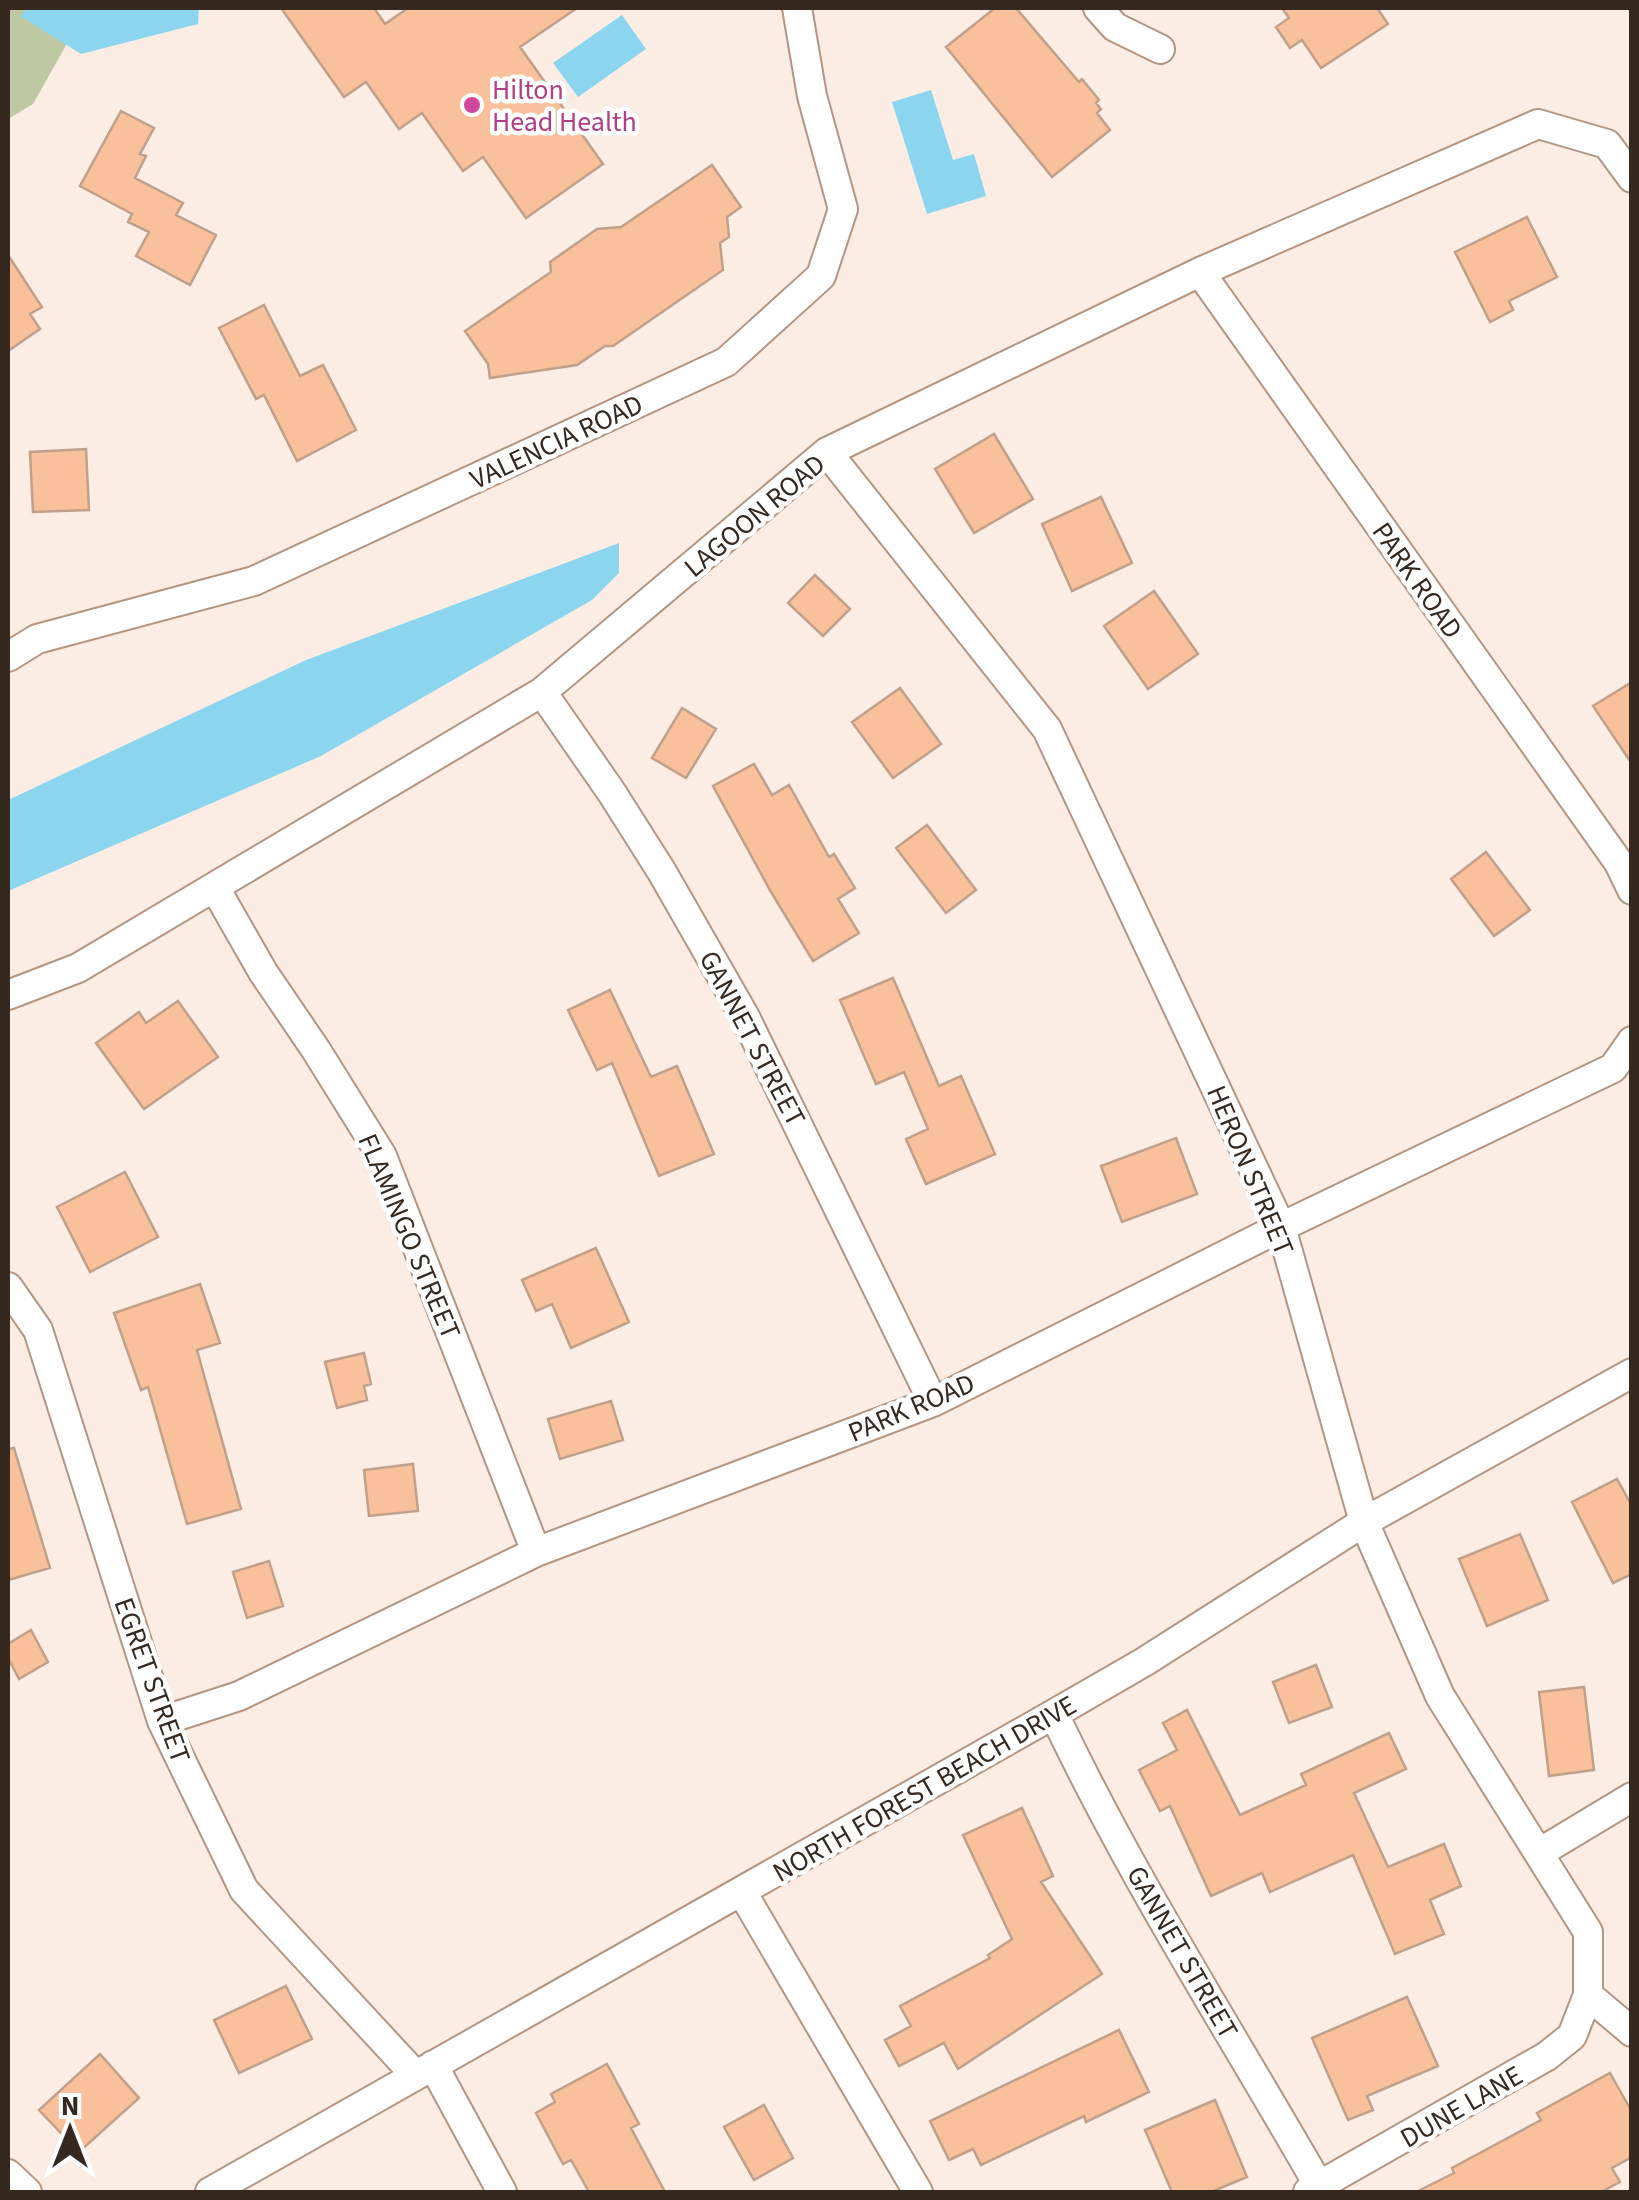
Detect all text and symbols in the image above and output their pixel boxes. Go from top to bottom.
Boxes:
place label: Hilton Head Health [492,70,637,142]
marker: Hilton Head Health [461,94,483,116]
street label: VALENCIA ROAD [463,384,649,499]
street label: LAGOON ROAD [675,445,834,587]
street label: PARK ROAD [1362,514,1472,647]
street label: GANNET STREET [689,944,815,1133]
street label: HERON STREET [1196,1079,1304,1262]
street label: FLAMINGO STREET [348,1127,470,1345]
street label: PARK ROAD [842,1363,981,1453]
street label: EGRET STREET [104,1592,200,1769]
street label: NORTH FOREST BEACH DRIVE [765,1685,1084,1892]
street label: GANNET STREET [1116,1859,1248,2046]
street label: DUNE LANE [1393,2056,1530,2158]
north arrow [20,2080,120,2180]
text: N [61,2086,79,2126]

